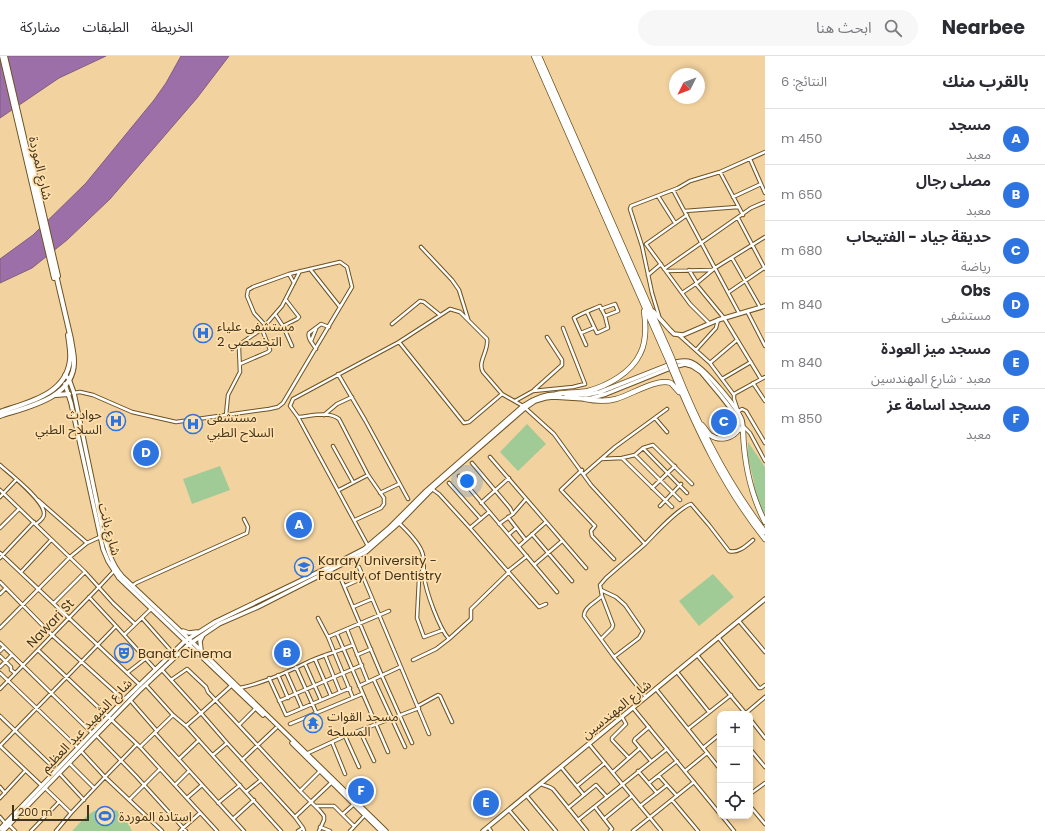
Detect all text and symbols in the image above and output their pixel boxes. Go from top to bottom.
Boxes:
search box [638,10,918,46]
text: Nearbee [942,14,1025,41]
text: مشاركة [20,17,60,37]
text: الطبقات [82,17,129,37]
text: الخريطة [151,17,193,37]
text: ابحث هنا [816,17,872,38]
icon: search [882,17,904,39]
north arrow [669,68,705,104]
text: بالقرب منك [943,69,1029,93]
text: النتائج: 6 [781,72,827,91]
text: مسجد [949,114,991,135]
text: 450 m [781,129,822,148]
text: A [1011,129,1021,148]
street label: شارع الموردة [23,134,57,202]
text: معبد [966,145,991,164]
text: مصلى رجال [916,170,991,191]
text: 650 m [781,185,822,204]
text: B [1012,185,1020,204]
text: معبد [966,201,991,220]
text: حديقة جياد - الفتيحاب [846,226,991,247]
text: 680 m [781,241,823,260]
text: C [1011,241,1021,260]
text: رياضة [961,257,991,276]
text: Obs [961,280,991,301]
text: 840 m [781,295,822,314]
text: D [1011,295,1021,314]
text: مستشفى [941,306,991,325]
place label: مستشفى علياء التخصصي 2 [217,317,295,352]
hospital icon: مستشفى علياء التخصصي 2 [192,322,214,344]
text: مسجد ميز العودة [881,338,991,359]
text: 840 m [781,353,822,372]
text: E [1012,353,1020,372]
text: معبد · شارع المهندسين [871,369,991,388]
text: مسجد اسامة عز [887,394,991,415]
place label: حوادث السلاح الطبي [35,405,102,440]
pin: C [711,407,737,437]
place label: مستشفى السلاح الطبي [207,408,274,443]
text: 850 m [781,409,822,428]
text: F [1012,409,1020,428]
hospital icon: حوادث السلاح الطبي [105,410,127,432]
hospital icon: مستشفى السلاح الطبي [182,413,204,435]
text: معبد [966,425,991,444]
pin: D [133,438,159,468]
your location [457,471,477,491]
street label: شارع بانت [92,501,126,558]
pin: A [286,510,312,540]
place label: Karary University - Faculty of Dentistry [318,551,442,585]
school or university icon: Karary University - Faculty of Dentistry [293,556,315,578]
street label: Nawari St [22,595,79,652]
pin: B [274,638,300,668]
theatre icon: Banat Cinema [113,642,135,664]
place label: Banat Cinema [138,644,232,663]
street label: شارع الشهيد عبد العظيم [36,674,137,777]
street label: شارع المهندسين [577,675,656,744]
place label: مسجد القوات المسلحة [327,707,399,741]
map controls [717,711,753,819]
button: + [717,711,753,747]
temple icon: مسجد القوات المسلحة [302,712,324,734]
button: − [717,747,753,783]
pin: F [348,776,374,806]
button: locate [717,783,753,819]
pin: E [473,788,499,818]
scale bar [12,803,89,822]
text: 200 m [18,804,52,820]
sports icon: استادة الموردة [94,805,116,827]
place label: استادة الموردة [119,807,192,826]

